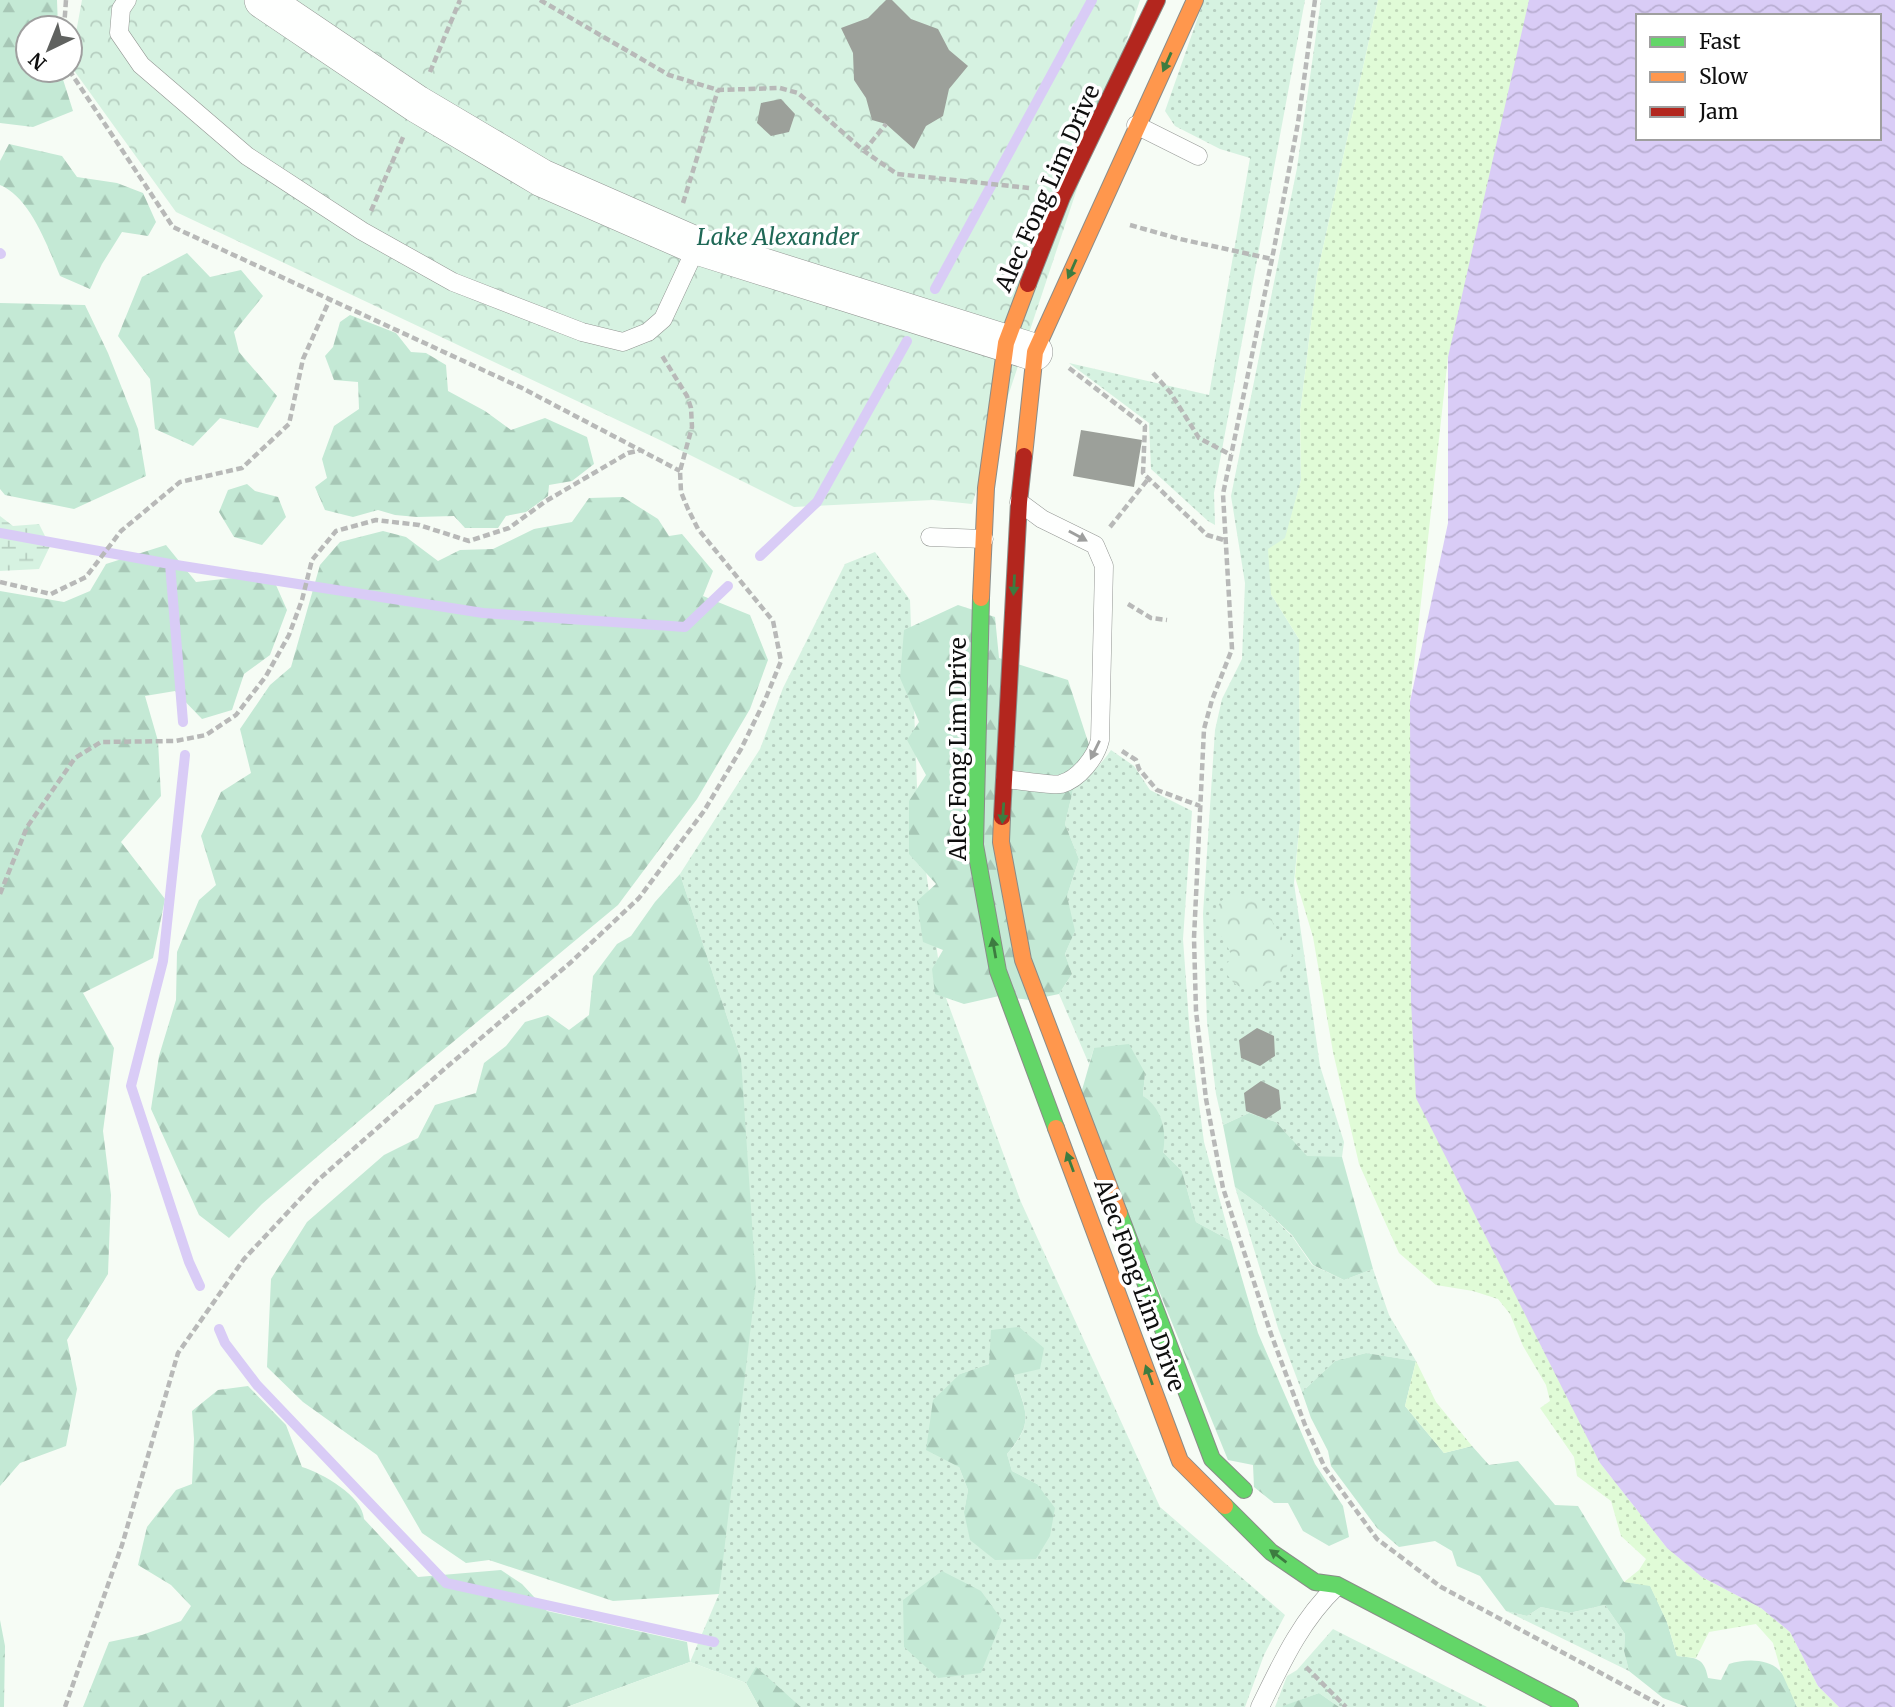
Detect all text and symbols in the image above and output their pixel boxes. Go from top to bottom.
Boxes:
north arrow [14,14,84,84]
legend [1636,14,1881,140]
text: Fast [1699,28,1741,55]
text: N [24,48,51,75]
one-way arrow [1161,52,1173,72]
text: Slow [1699,63,1748,90]
street label: Alec Fong Lim Drive [988,80,1106,297]
text: Jam [1698,98,1738,125]
park label: Lake Alexander [697,222,860,251]
one-way arrow [1066,259,1078,279]
one-way arrow [1068,530,1088,541]
one-way arrow [1009,575,1020,597]
street label: Alec Fong Lim Drive [943,637,972,862]
one-way arrow [1089,739,1101,760]
one-way arrow [997,802,1008,824]
one-way arrow [988,937,999,959]
one-way arrow [1064,1151,1075,1172]
street label: Alec Fong Lim Drive [1088,1174,1192,1395]
one-way arrow [1143,1365,1154,1386]
one-way arrow [1269,1549,1287,1563]

